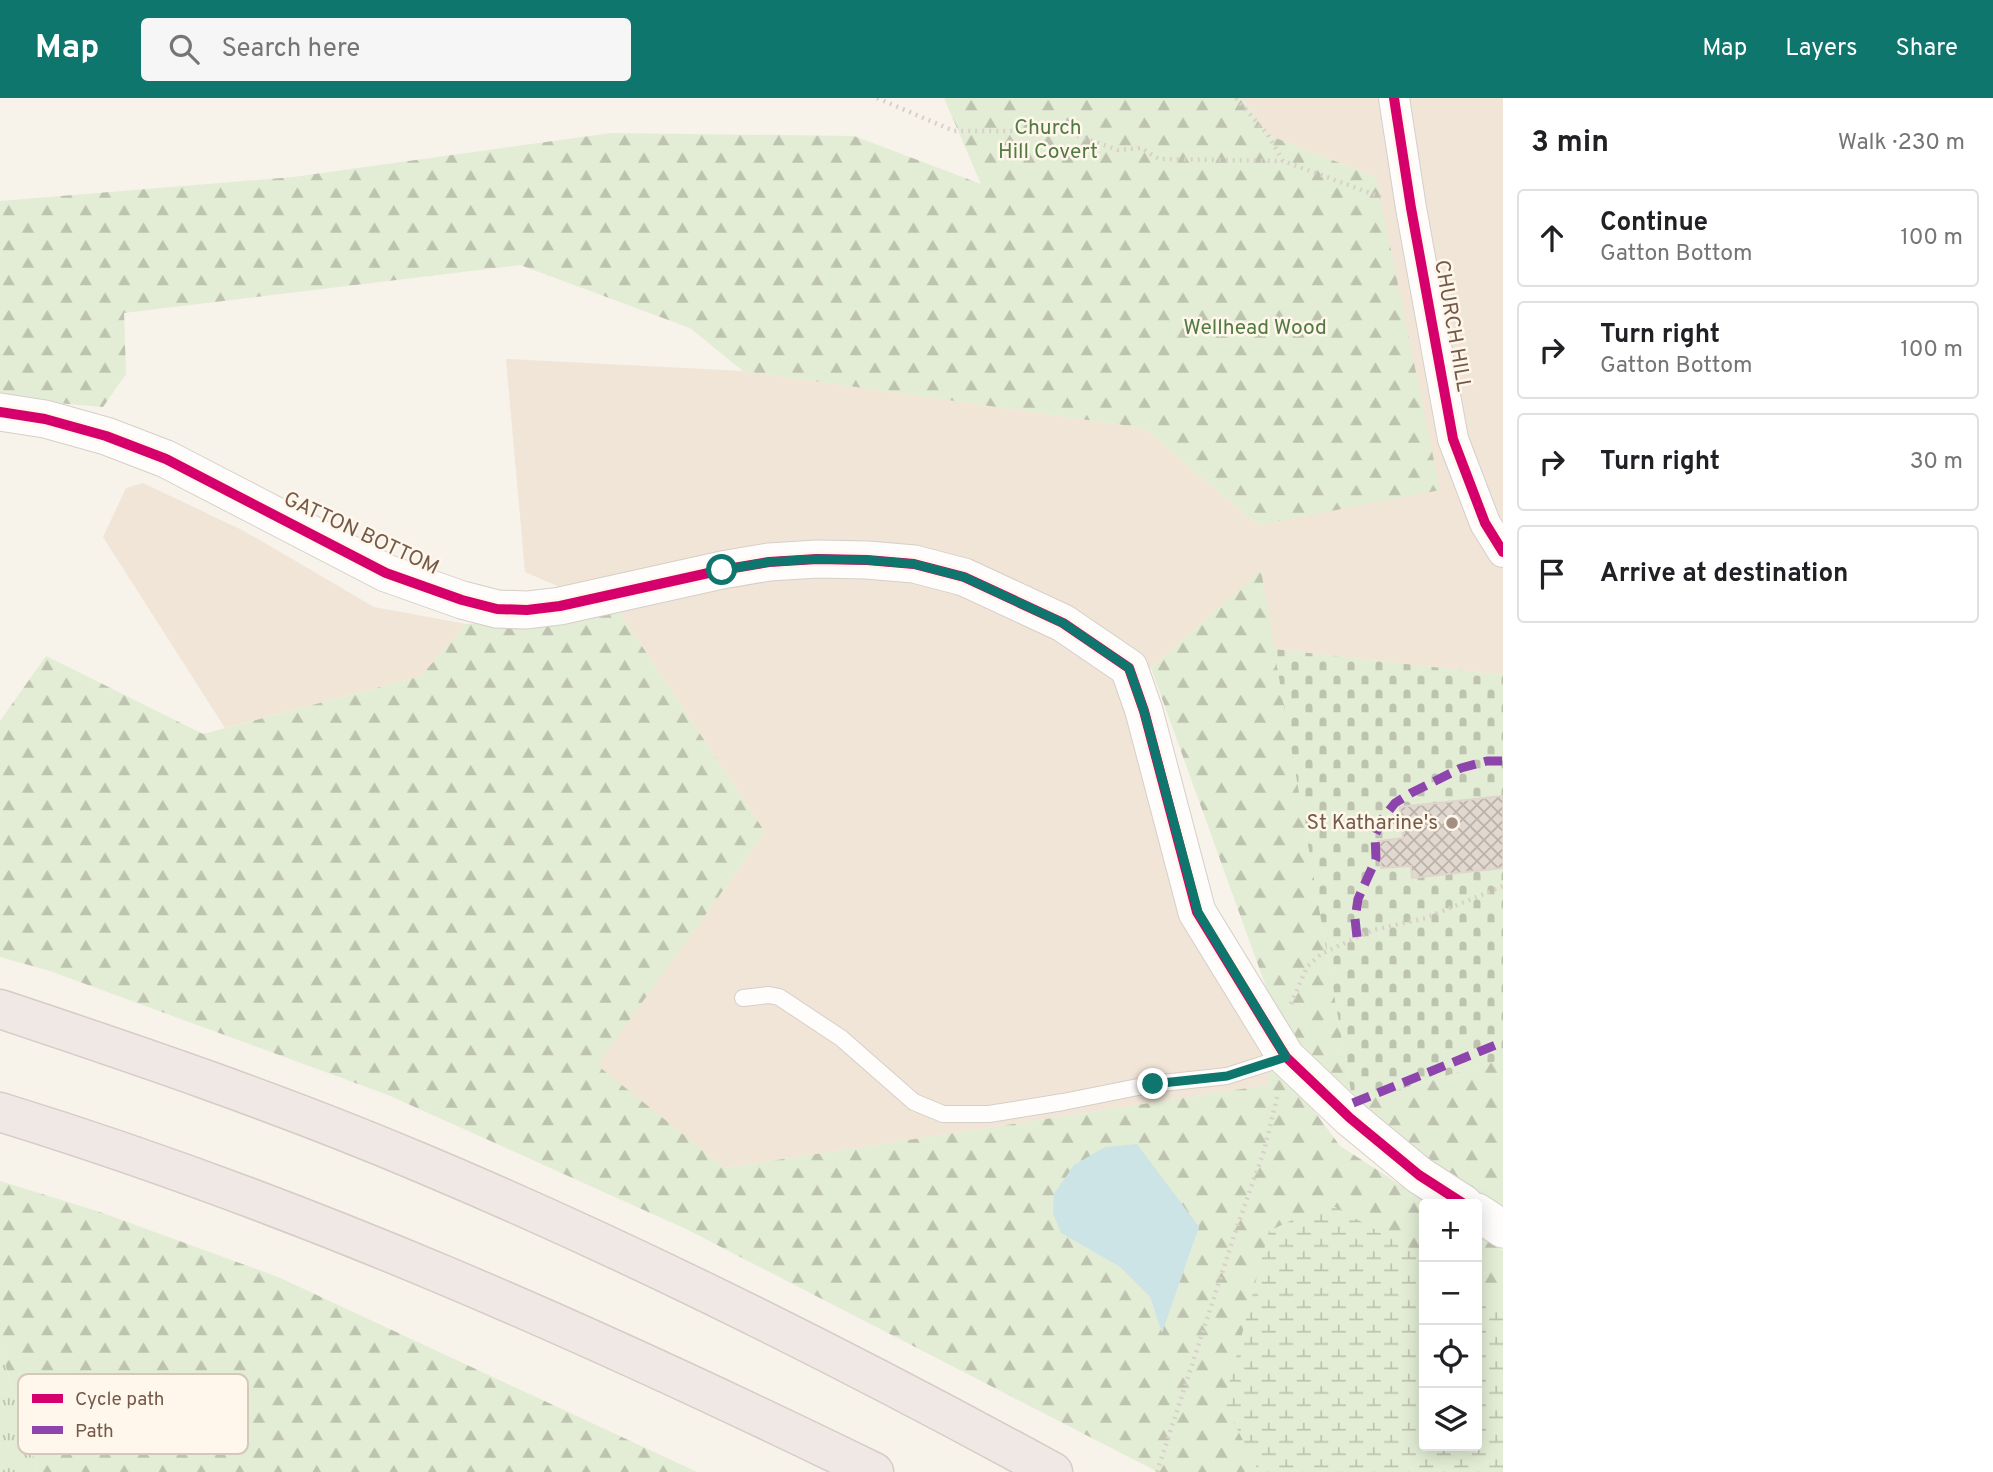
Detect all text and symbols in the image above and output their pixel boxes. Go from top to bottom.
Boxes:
search box [141,18,631,81]
text: Map [35,28,99,70]
icon: search [165,30,203,68]
text: Search here [221,33,360,66]
text: Map [1702,34,1747,64]
text: Layers [1785,34,1857,64]
text: Share [1895,34,1958,64]
park label: Church Hill Covert [998,115,1098,166]
text: 3 min [1531,125,1609,162]
text: Walk · 230 m [1838,129,1965,158]
text: Continue [1600,207,1708,240]
icon: ahead [1533,219,1571,257]
text: 100 m [1900,224,1963,253]
text: Gatton Bottom [1600,240,1752,269]
street label: CHURCH HILL [1427,258,1477,394]
park label: Wellhead Wood [1183,315,1327,342]
text: Turn right [1600,319,1720,352]
icon: right [1533,331,1571,369]
text: 100 m [1900,336,1963,365]
text: Gatton Bottom [1600,352,1752,381]
icon: right [1533,443,1571,481]
text: Turn right [1600,446,1720,479]
text: 30 m [1910,448,1963,477]
street label: GATTON BOTTOM [279,486,443,582]
route start [706,554,737,585]
icon: arrive [1533,555,1571,593]
text: Arrive at destination [1600,558,1848,591]
place label: St Katharine's [1307,810,1438,837]
marker: St Katharine's [1444,815,1460,831]
route end [1137,1068,1168,1099]
map controls [1419,1199,1482,1451]
button: + [1419,1199,1482,1262]
button: − [1419,1262,1482,1325]
button: locate [1419,1325,1482,1388]
legend [18,1374,248,1454]
text: Cycle path [75,1388,164,1412]
button: layers [1419,1388,1482,1451]
text: Path [75,1420,114,1444]

